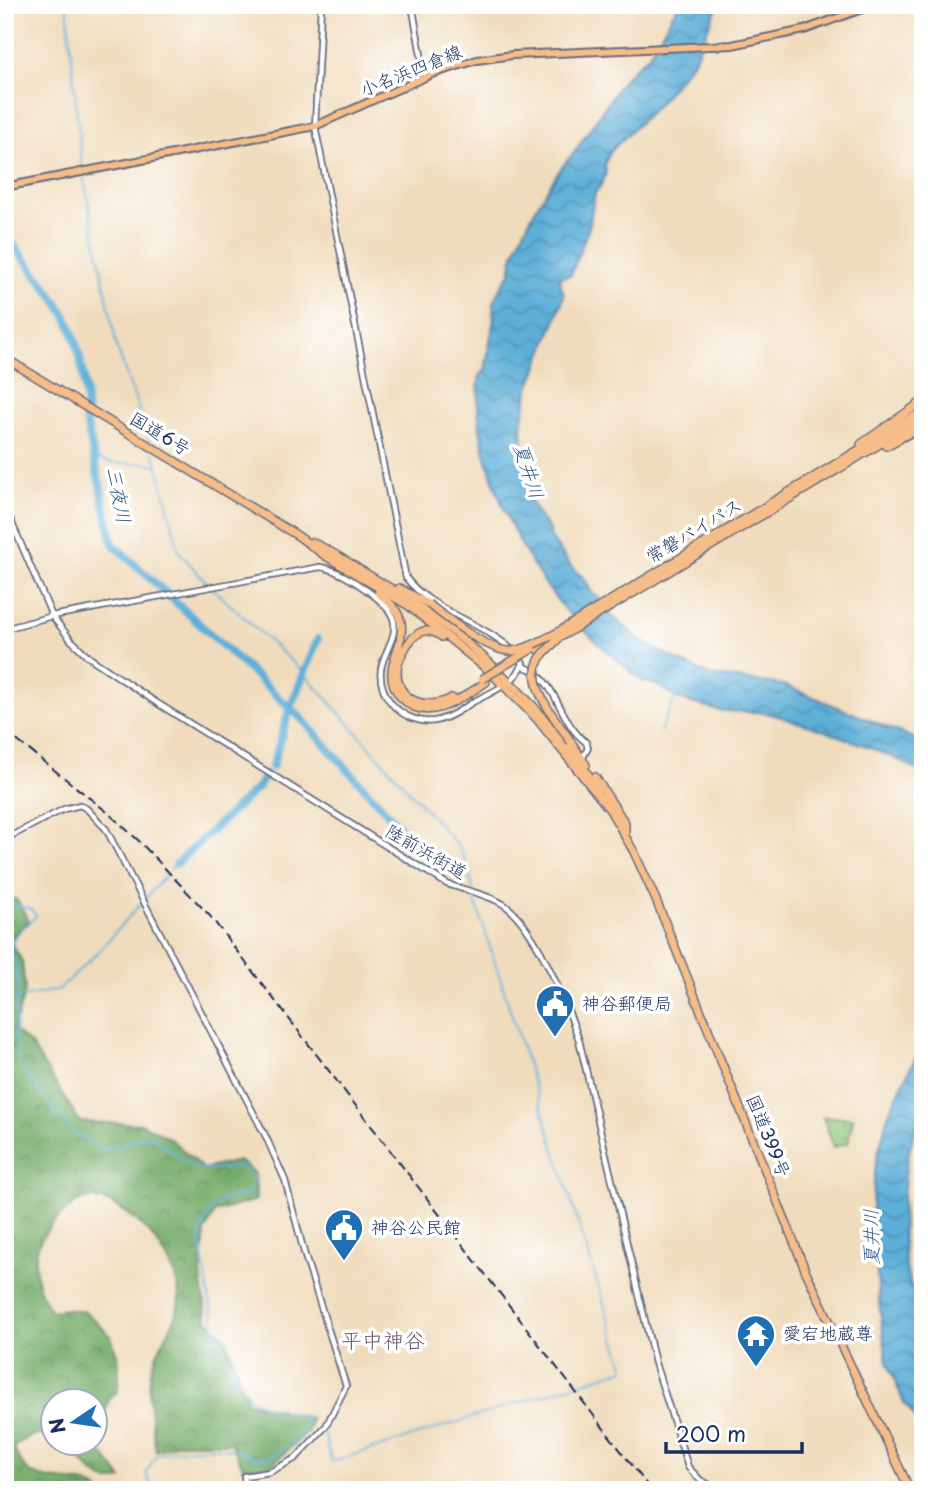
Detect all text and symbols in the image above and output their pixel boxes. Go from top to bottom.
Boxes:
street label: 小名浜四倉線 [355,37,466,102]
street label: 国道6号 [125,404,196,461]
water label: 夏井川 [508,439,552,502]
water label: 三夜川 [101,464,139,525]
street label: 常磐バイパス [640,490,746,569]
street label: 陸前浜街道 [381,817,472,885]
public building icon: 神谷郵便局 [534,983,576,1038]
place label: 神谷郵便局 [582,989,672,1016]
street label: 国道399号 [740,1090,798,1181]
public building icon: 神谷公民館 [323,1207,365,1262]
water label: 夏井川 [856,1208,884,1266]
place label: 神谷公民館 [371,1213,461,1240]
temple icon: 愛宕地蔵尊 [735,1313,777,1368]
place label: 愛宕地蔵尊 [783,1319,873,1346]
district label: 平中神谷 [341,1323,425,1355]
north arrow [38,1386,108,1456]
scale bar [666,1411,802,1455]
text: N [41,1416,72,1437]
text: 200 m [676,1417,746,1449]

